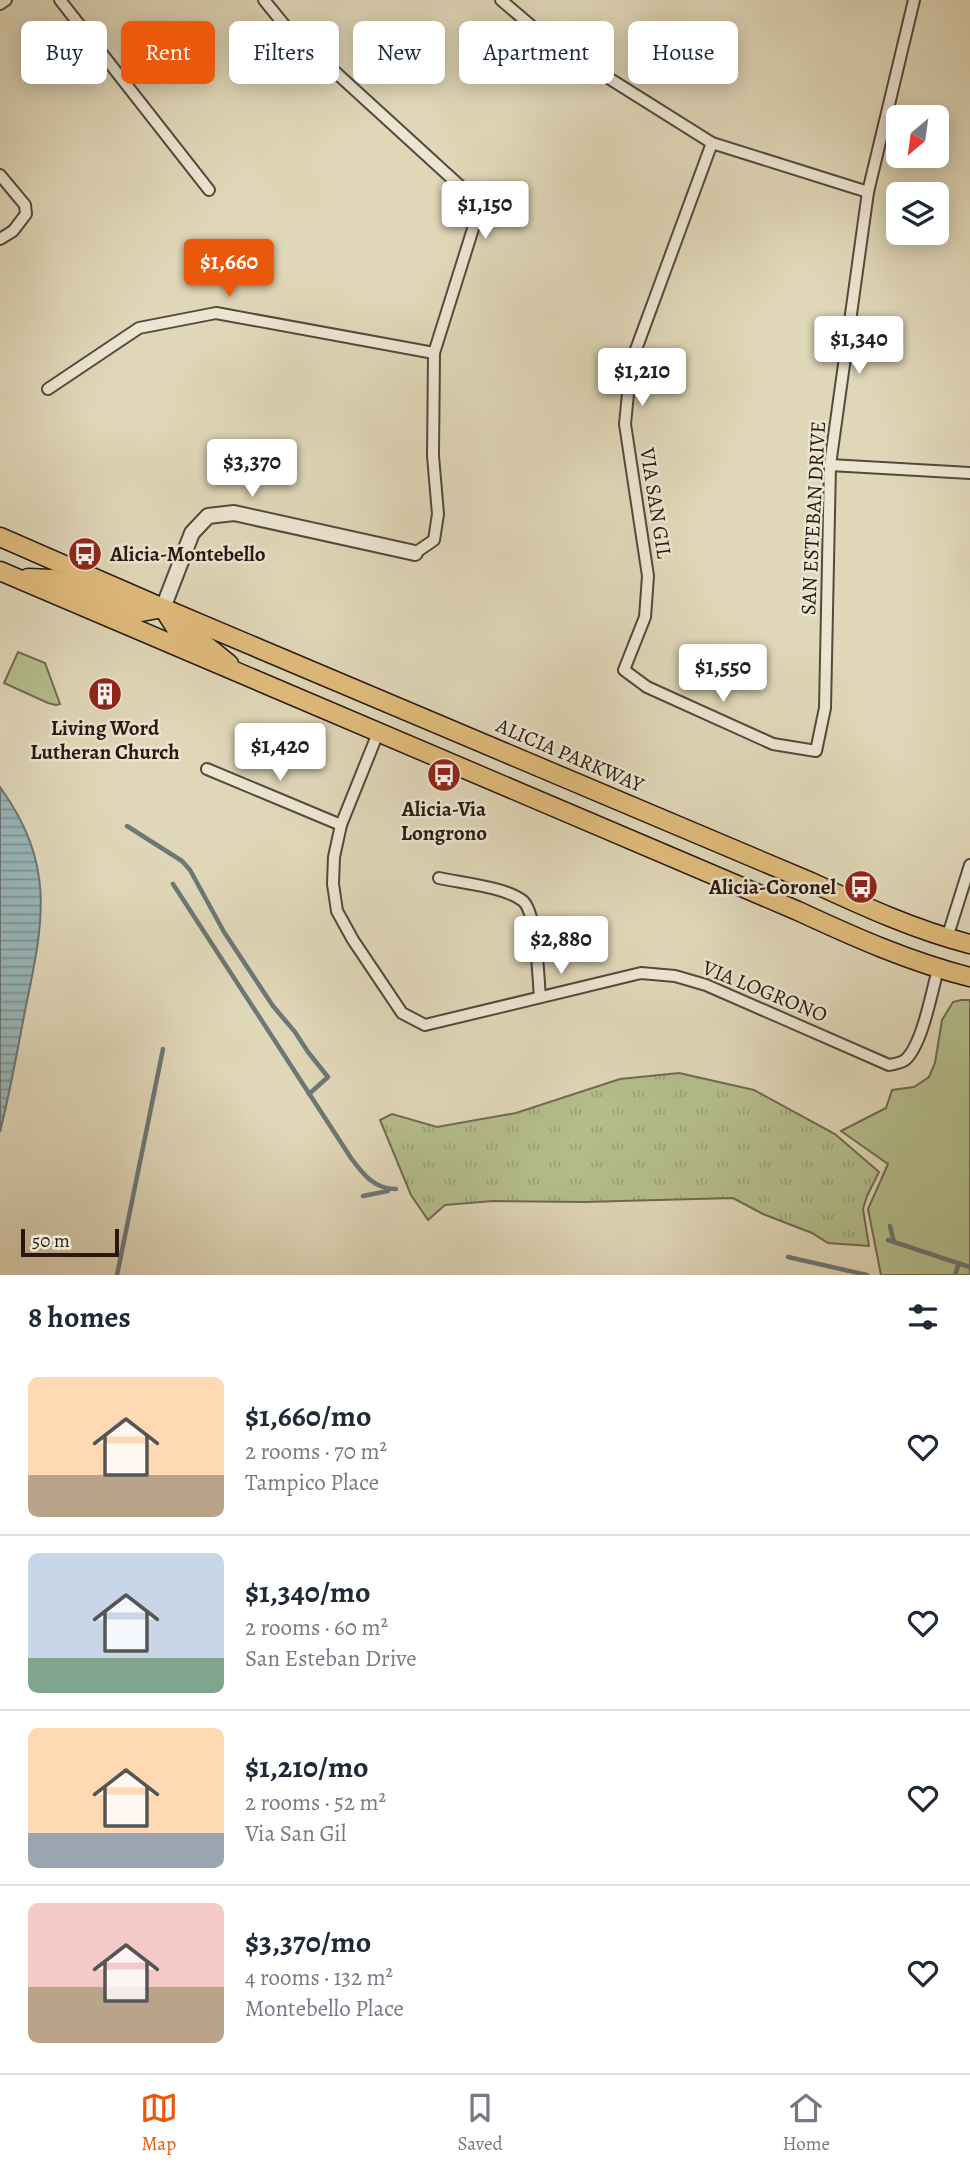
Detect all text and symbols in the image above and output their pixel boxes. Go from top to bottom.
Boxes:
chip: Buy [21,21,107,84]
chip: Rent [121,21,215,84]
chip: Filters [229,21,339,84]
chip: New [353,21,445,84]
chip: Apartment [459,21,614,84]
chip: House [628,21,738,84]
north arrow [886,105,948,168]
map controls [886,105,949,245]
pin: $1,150 [428,182,542,241]
button: layers [886,182,949,245]
text: $1,150 [458,188,512,219]
pin: $1,660 [172,240,286,299]
text: $1,660 [200,246,258,277]
pin: $1,340 [802,316,916,376]
text: $1,340 [830,323,888,354]
pin: $1,210 [585,348,699,408]
text: $1,210 [614,355,670,386]
street label: SAN ESTEBAN DRIVE [794,420,832,616]
pin: $3,370 [195,440,309,499]
street label: VIA SAN GIL [633,445,679,561]
text: $3,370 [223,446,281,477]
bus stop icon: Alicia-Montebello [66,535,104,573]
place label: Alicia-Montebello [109,540,266,568]
pin: $1,550 [666,644,780,704]
text: $1,550 [695,651,751,682]
building icon: Living Word Lutheran Church [86,675,124,713]
street label: ALICIA PARKWAY [491,711,649,799]
place label: Living Word Lutheran Church [30,714,180,766]
pin: $1,420 [223,724,337,783]
text: $1,420 [251,730,309,761]
bus stop icon: Alicia-Via Longrono [425,756,463,794]
place label: Alicia-Via Longrono [401,795,487,847]
bus stop icon: Alicia-Coronel [842,868,880,906]
place label: Alicia-Coronel [708,873,836,901]
pin: $2,880 [504,916,618,976]
text: $2,880 [530,923,592,954]
street label: VIA LOGRONO [697,953,832,1029]
scale bar [21,1226,119,1258]
text: 50 m [32,1228,70,1254]
text: 8 homes [28,1297,131,1337]
icon: filters [904,1298,942,1336]
text: $1,660/mo [245,1396,371,1436]
icon: home [84,1405,168,1489]
icon: heart [904,1428,942,1466]
text: 2 rooms · 70 m² [245,1436,387,1467]
text: Tampico Place [245,1467,379,1498]
text: $1,340/mo [245,1572,370,1612]
icon: home [84,1581,168,1665]
icon: heart [904,1604,942,1642]
text: 2 rooms · 60 m² [245,1612,388,1643]
text: San Esteban Drive [245,1643,417,1674]
text: $1,210/mo [245,1747,369,1787]
icon: home [84,1756,168,1840]
icon: heart [904,1779,942,1817]
text: 2 rooms · 52 m² [245,1787,386,1818]
text: Via San Gil [245,1818,346,1849]
text: $3,370/mo [245,1922,371,1962]
icon: home [84,1931,168,2015]
icon: heart [904,1954,942,1992]
text: 4 rooms · 132 m² [245,1962,393,1993]
text: Montebello Place [245,1993,404,2024]
tab: Map [140,2089,178,2157]
tab: Saved [458,2089,503,2157]
tab: Home [782,2089,830,2157]

